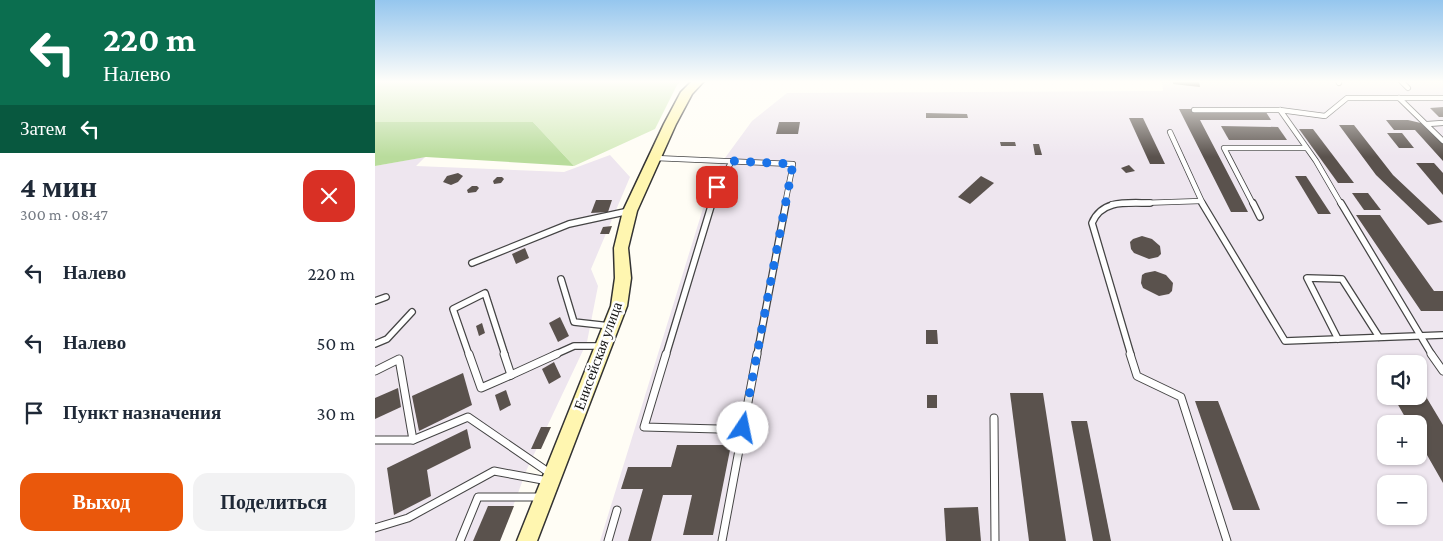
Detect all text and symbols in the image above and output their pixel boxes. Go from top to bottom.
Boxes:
icon: left [20,20,85,85]
text: 220 m [103,20,196,59]
text: Налево [103,61,171,86]
icon: left [76,115,104,143]
text: Затем [20,118,66,139]
pin [696,166,738,208]
text: 4 мин [20,170,97,203]
button: close [303,170,355,222]
icon: arrive [703,173,731,201]
text: 300 m · 08:47 [20,206,108,223]
icon: left [20,259,48,287]
text: Налево [63,262,126,283]
text: 220 m [307,263,355,284]
street label: Енисейская улица [571,299,625,412]
icon: left [20,329,48,357]
text: Налево [63,332,126,353]
text: 50 m [316,333,355,354]
map controls [1377,355,1427,525]
button: sound [1377,355,1427,405]
icon: arrive [20,399,48,427]
position arrow [716,401,768,453]
text: Пункт назначения [63,402,221,423]
text: 30 m [316,403,355,424]
button: + [1377,415,1427,465]
button: Выход [20,473,183,531]
button: Поделиться [193,473,355,531]
button: − [1377,475,1427,525]

